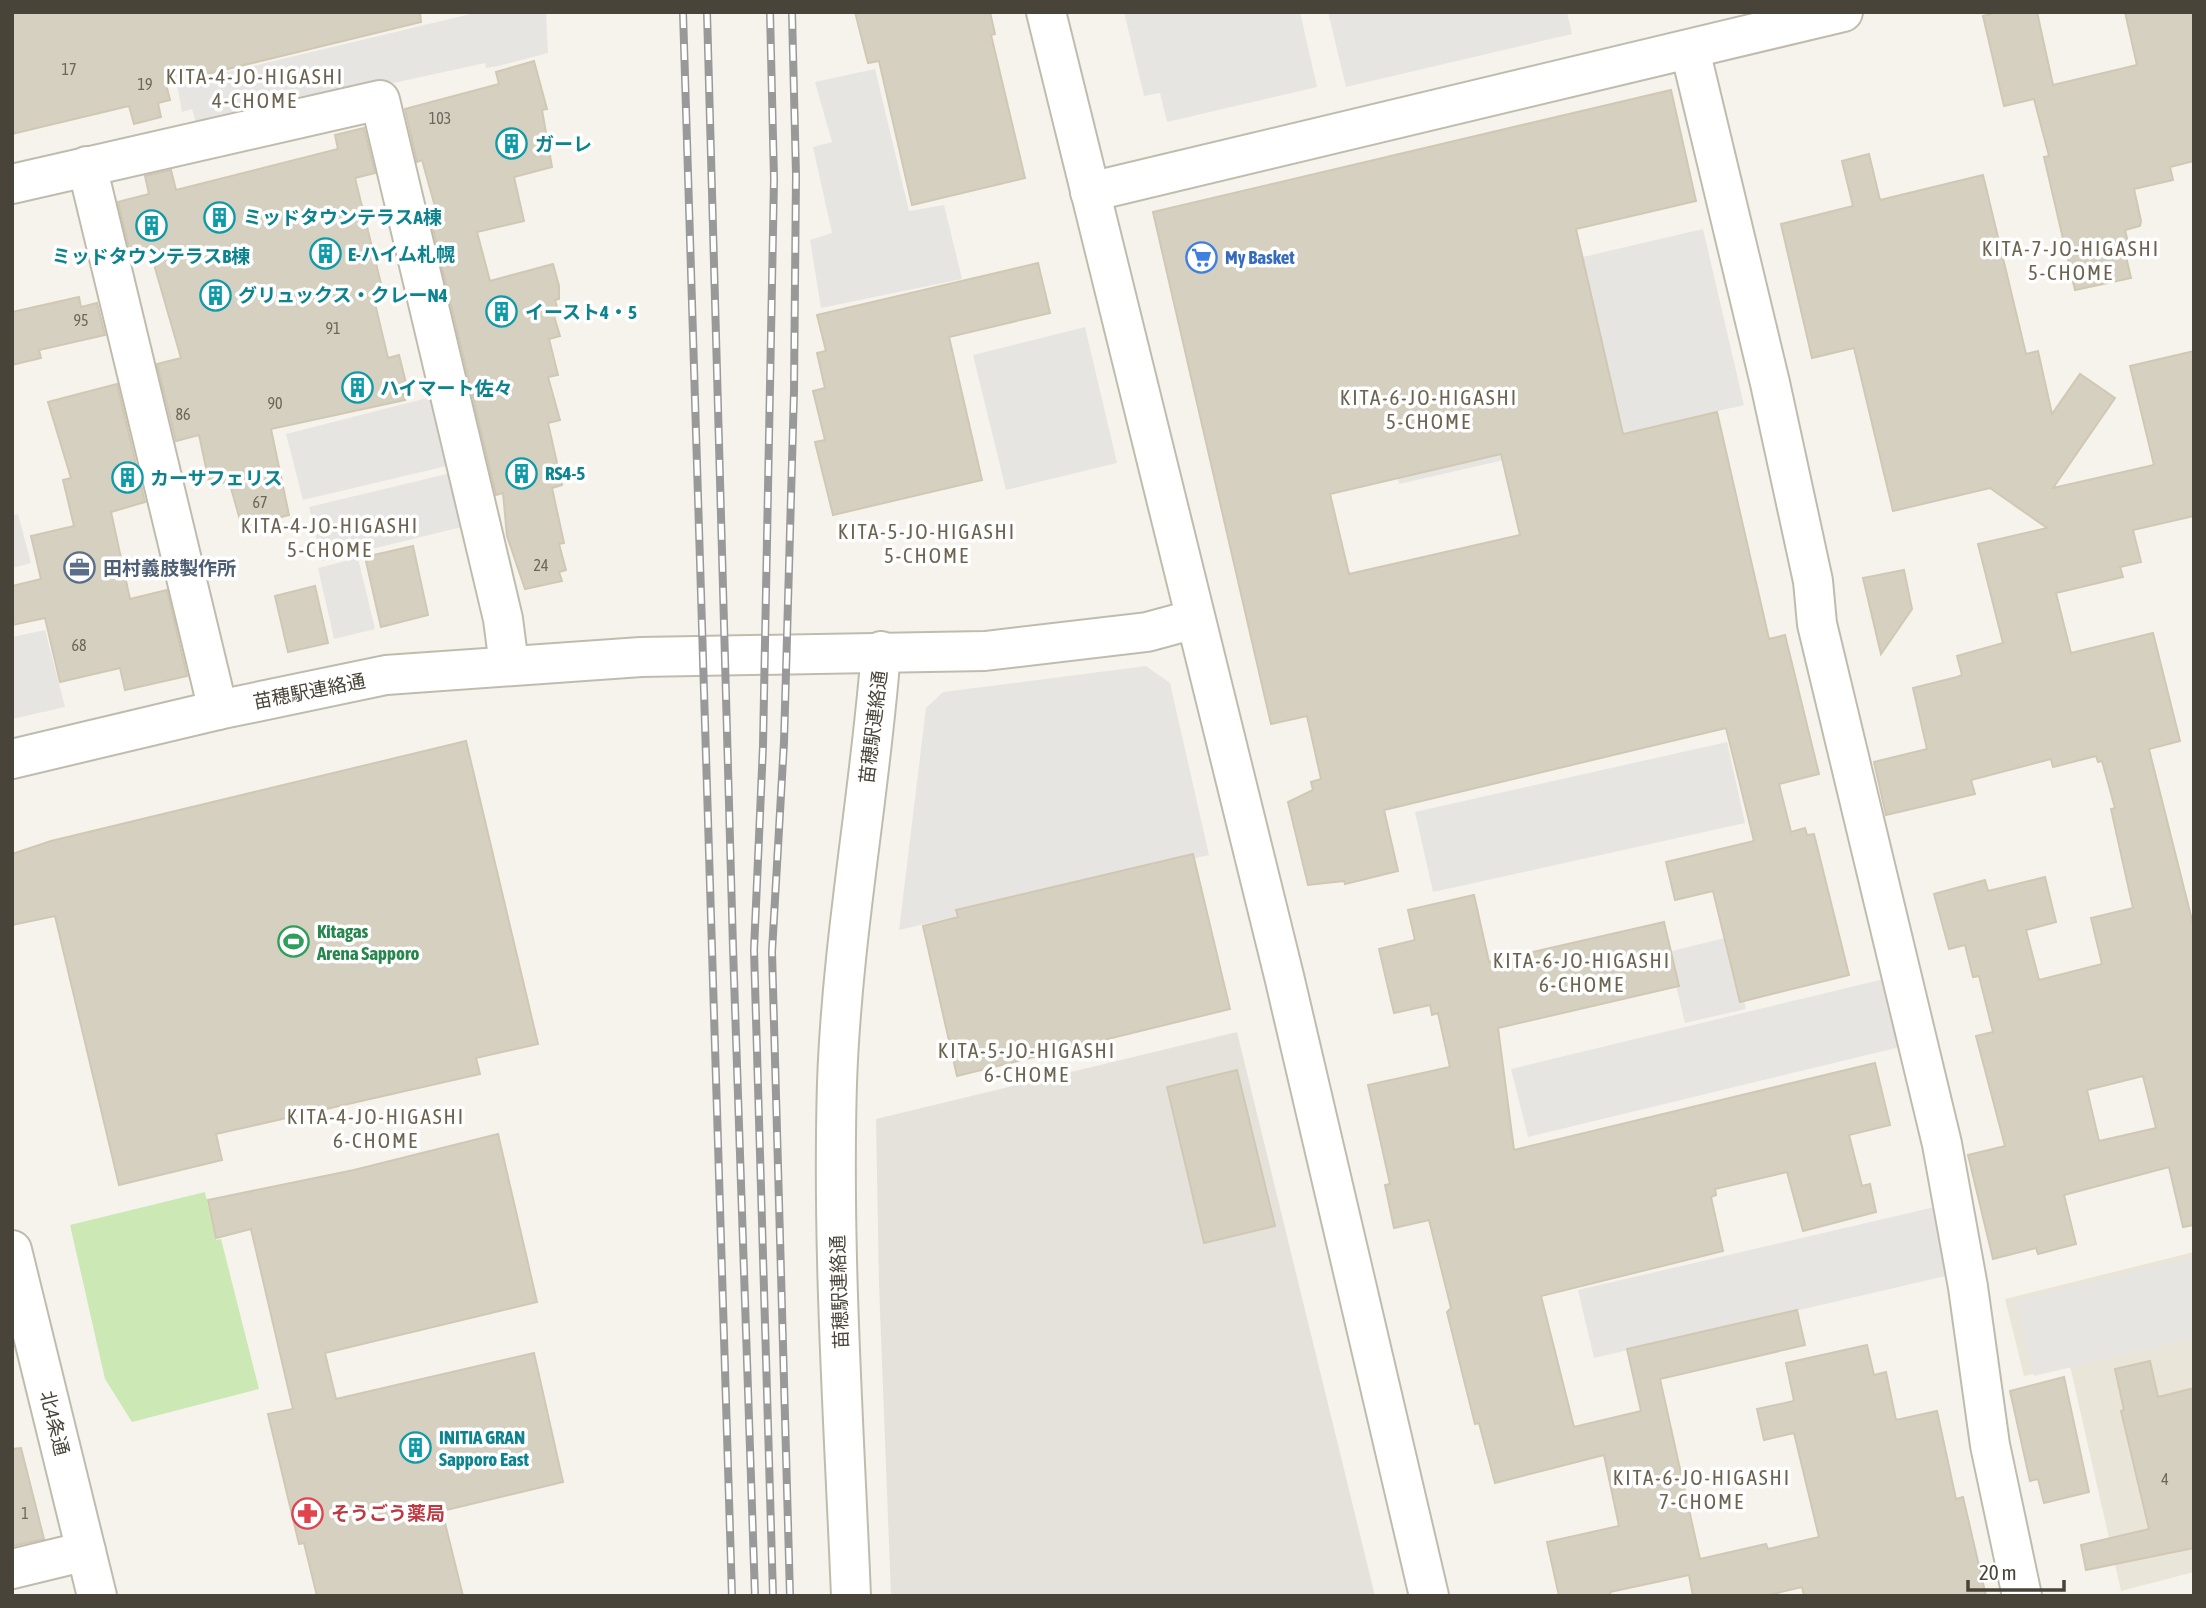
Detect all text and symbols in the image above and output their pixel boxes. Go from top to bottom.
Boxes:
house number: 17 [61,60,77,78]
district label: KITA-4-JO-HIGASHI 4-CHOME [166,64,344,112]
house number: 19 [137,75,153,93]
house number: 103 [429,109,451,127]
building icon: ガーレ [495,127,529,161]
place label: ガーレ [535,133,592,155]
building icon: ミッドタウンテラスA棟 [203,200,237,234]
place label: ミッドタウンテラスA棟 [243,206,442,228]
building icon: ミッドタウンテラスB棟 [134,208,168,242]
district label: KITA-7-JO-HIGASHI 5-CHOME [1982,236,2160,284]
building icon: E-ハイム札幌 [308,237,342,271]
supermarket icon: My Basket [1185,240,1219,274]
place label: E-ハイム札幌 [348,243,455,265]
place label: ミッドタウンテラスB棟 [52,245,250,267]
place label: My Basket [1225,246,1295,268]
building icon: グリュックス・クレーN4 [198,278,232,312]
place label: グリュックス・クレーN4 [238,284,448,306]
building icon: イースト4・5 [485,295,519,329]
place label: イースト4・5 [525,301,637,323]
house number: 95 [73,311,89,329]
house number: 91 [325,319,341,337]
building icon: ハイマート佐々 [340,371,374,405]
place label: ハイマート佐々 [380,377,513,399]
district label: KITA-6-JO-HIGASHI 5-CHOME [1340,385,1518,433]
house number: 90 [267,394,283,412]
house number: 86 [175,405,191,423]
building icon: RS4-5 [505,456,539,490]
building icon: カーサフェリス [110,461,144,495]
place label: RS4-5 [545,462,585,484]
place label: カーサフェリス [150,467,283,489]
house number: 67 [252,493,268,511]
district label: KITA-4-JO-HIGASHI 5-CHOME [241,513,419,561]
district label: KITA-5-JO-HIGASHI 5-CHOME [838,519,1016,567]
office icon: 田村義肢製作所 [63,551,97,585]
house number: 24 [533,556,549,574]
place label: 田村義肢製作所 [103,557,236,579]
house number: 68 [71,636,87,654]
street label: 苗穂駅連絡通 [251,669,367,713]
street label: 苗穂駅連絡通 [855,669,891,785]
place label: Kitagas Arena Sapporo [316,920,420,964]
sports icon: Kitagas Arena Sapporo [277,925,311,959]
district label: KITA-6-JO-HIGASHI 6-CHOME [1493,948,1671,996]
district label: KITA-5-JO-HIGASHI 6-CHOME [938,1038,1116,1086]
district label: KITA-4-JO-HIGASHI 6-CHOME [287,1104,465,1152]
street label: 苗穂駅連絡通 [826,1235,852,1349]
street label: 北4条通 [36,1388,74,1458]
place label: INITIA GRAN Sapporo East [439,1426,530,1470]
building icon: INITIA GRAN Sapporo East [399,1431,433,1465]
district label: KITA-6-JO-HIGASHI 7-CHOME [1613,1465,1791,1513]
house number: 4 [2161,1470,2169,1488]
pharmacy icon: そうごう薬局 [291,1496,325,1530]
place label: そうごう薬局 [331,1502,445,1524]
house number: 1 [21,1504,29,1522]
scale bar [1968,1548,2064,1592]
text: 20 m [1979,1560,2017,1584]

